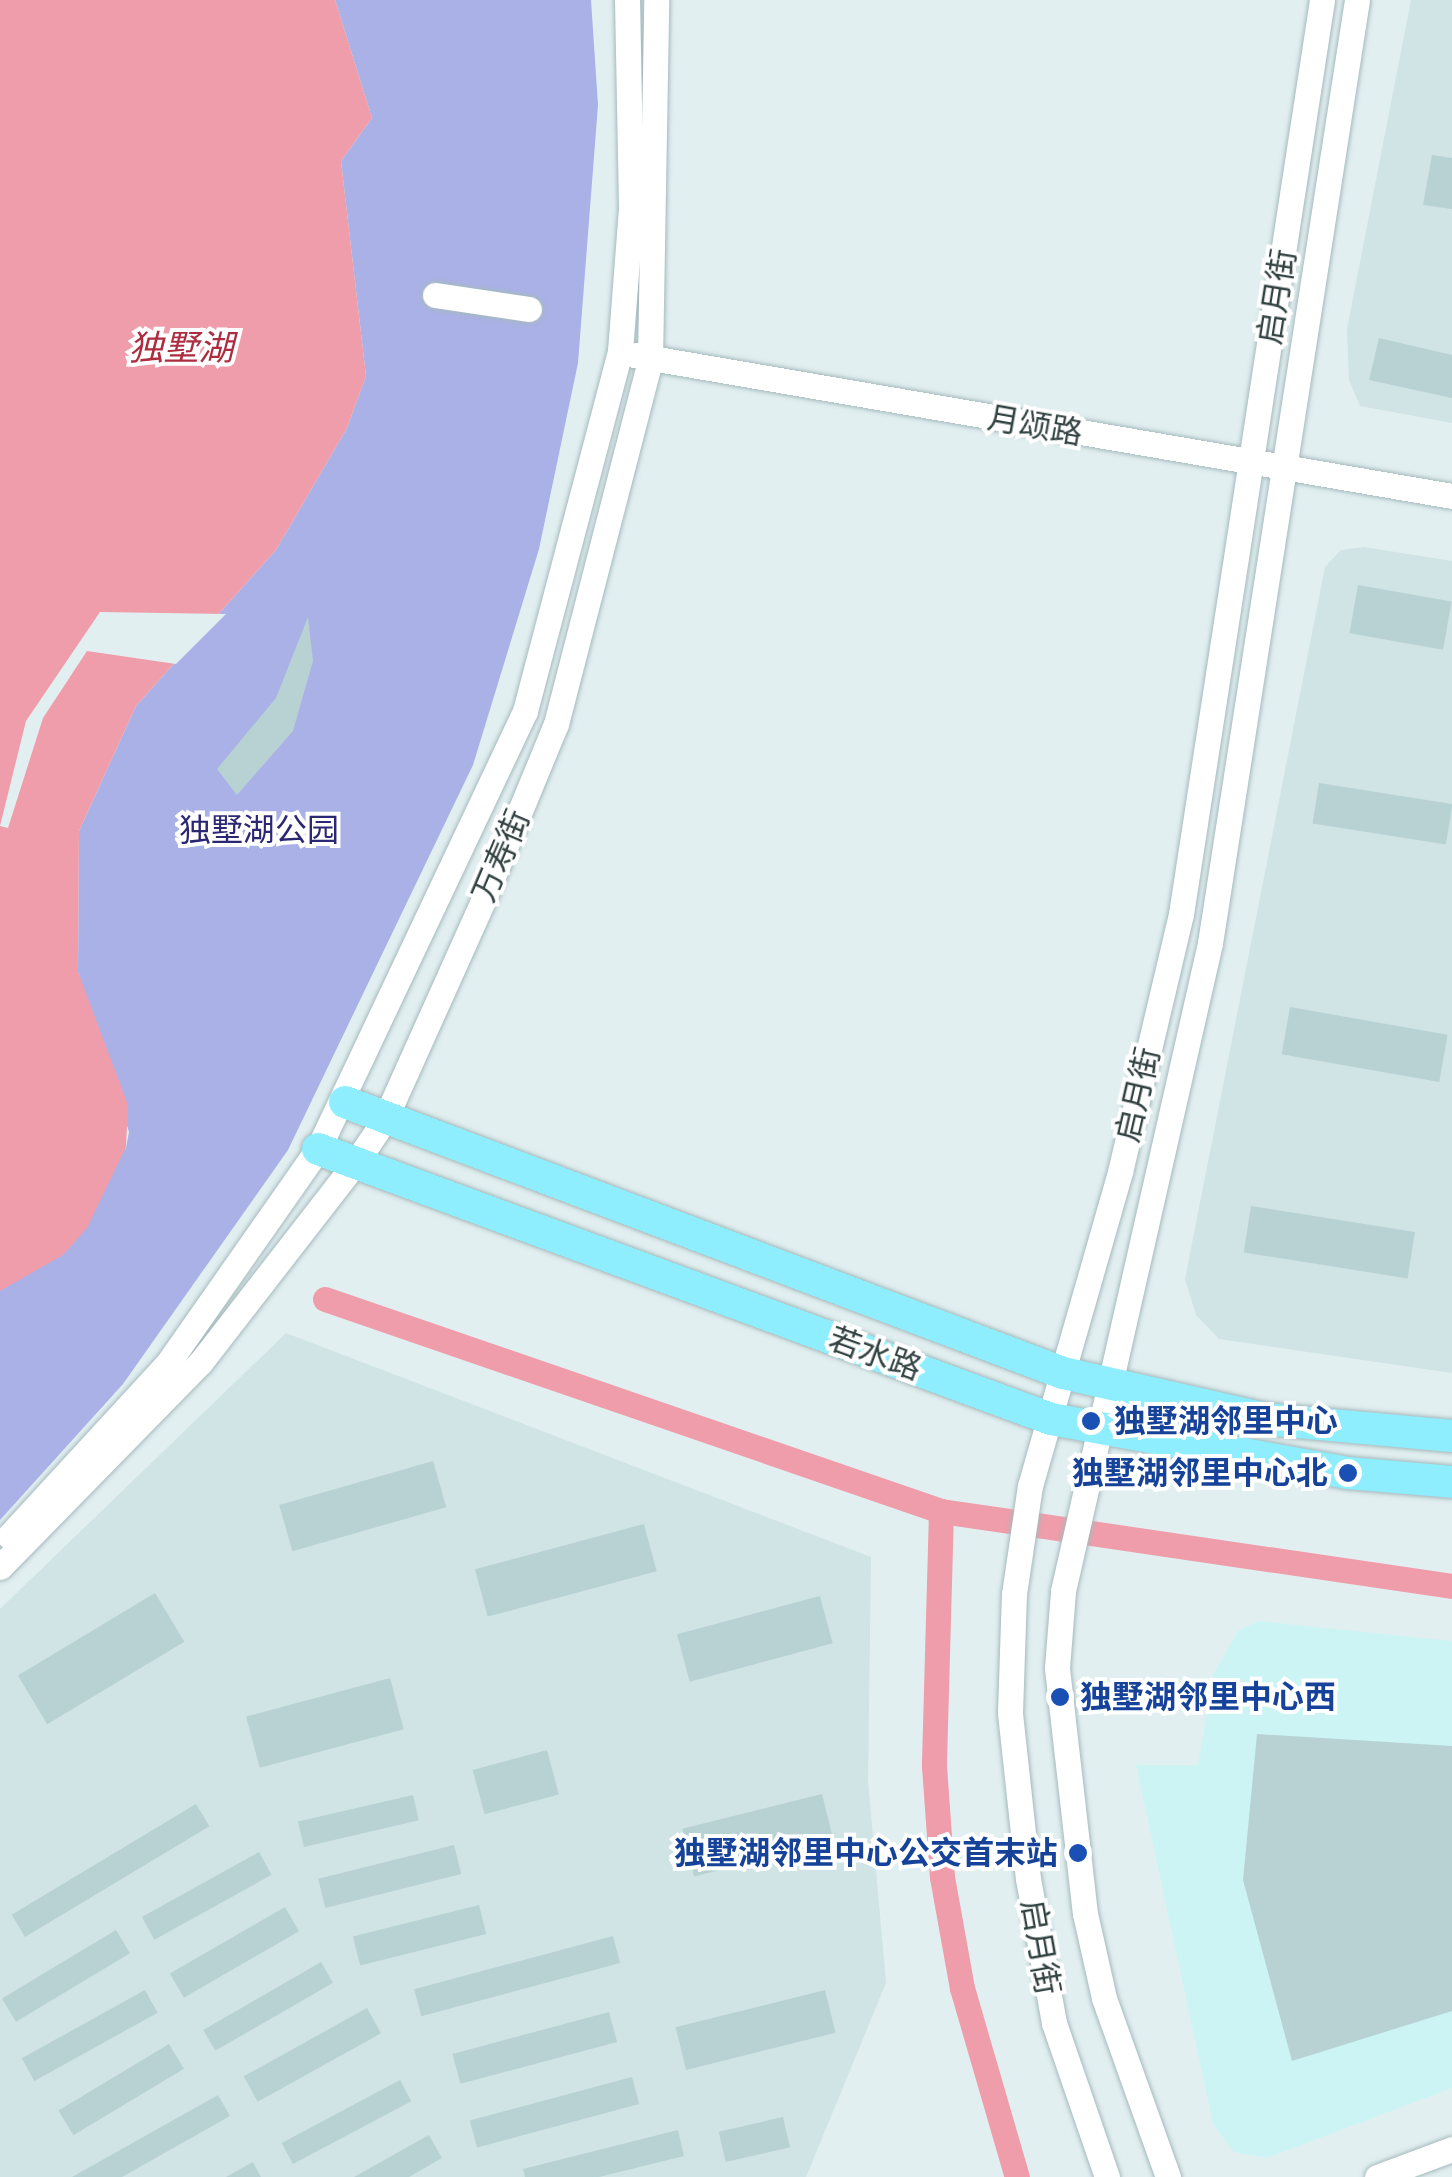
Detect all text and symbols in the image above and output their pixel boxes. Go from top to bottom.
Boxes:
street label: 启月街 [1251,247,1303,347]
water label: 独墅湖 [129,327,233,369]
street label: 月颂路 [984,399,1086,453]
street label: 万寿街 [465,804,537,908]
park label: 独墅湖公园 [179,811,339,849]
street label: 启月街 [1108,1044,1168,1146]
street label: 若水路 [823,1320,927,1388]
place label: 独墅湖邻里中心 [1114,1402,1338,1440]
marker: 独墅湖邻里中心 [1078,1408,1104,1434]
place label: 独墅湖邻里中心北 [1072,1454,1328,1492]
marker: 独墅湖邻里中心北 [1337,1462,1359,1484]
place label: 独墅湖邻里中心西 [1080,1678,1336,1716]
marker: 独墅湖邻里中心西 [1049,1686,1071,1708]
place label: 独墅湖邻里中心公交首末站 [674,1834,1058,1872]
marker: 独墅湖邻里中心公交首末站 [1067,1842,1089,1864]
street label: 启月街 [1013,1896,1067,1998]

